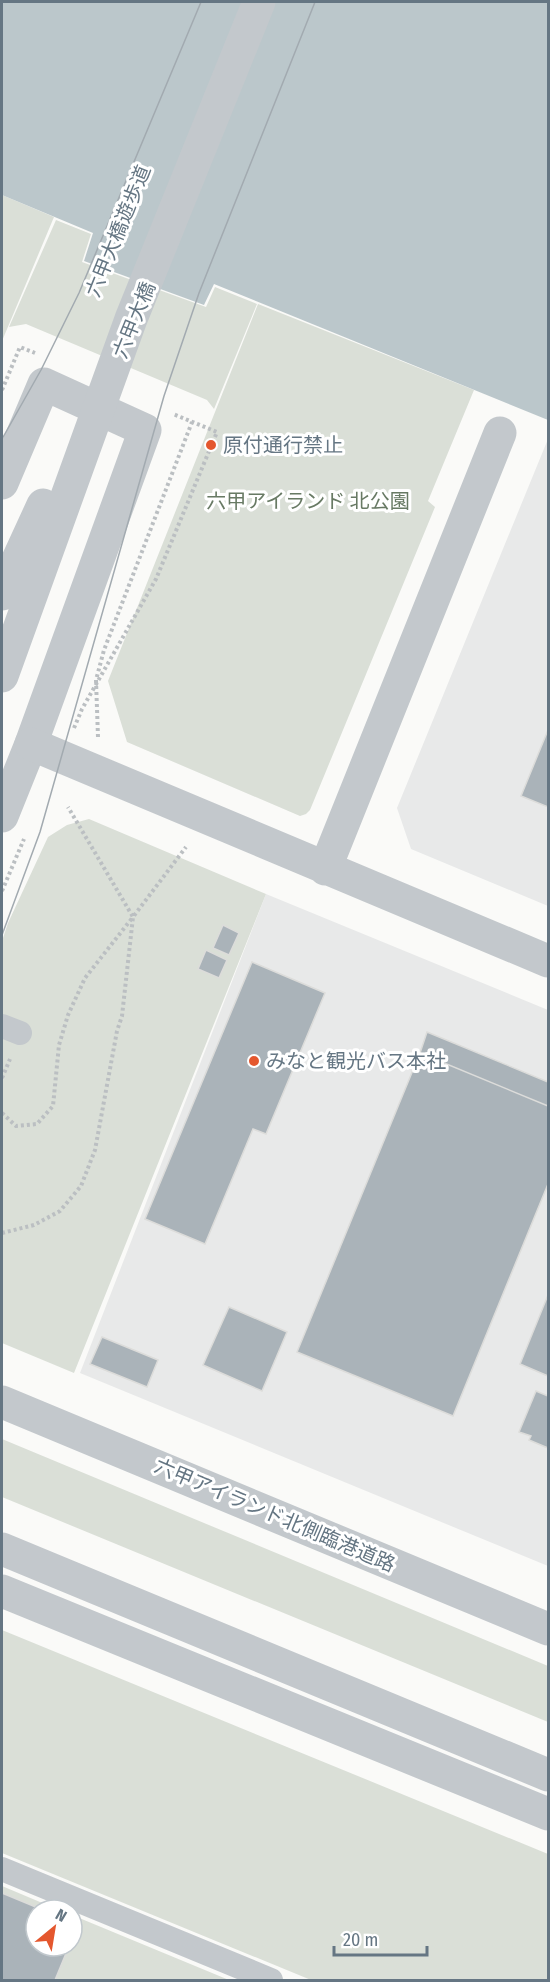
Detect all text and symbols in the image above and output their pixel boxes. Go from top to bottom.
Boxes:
street label: 六甲大橋遊歩道 [81,162,155,300]
street label: 六甲大橋 [108,278,160,362]
place label: 原付通行禁止 [223,433,343,457]
marker: 原付通行禁止 [204,438,218,452]
park label: 六甲アイランド 北公園 [206,489,410,513]
place label: みなと観光バス本社 [266,1049,446,1073]
marker: みなと観光バス本社 [247,1054,261,1068]
street label: 六甲アイランド北側臨港道路 [151,1453,399,1577]
north arrow [24,1898,84,1958]
text: N [52,1905,70,1926]
scale bar [334,1919,427,1957]
text: 20 m [343,1929,378,1951]

